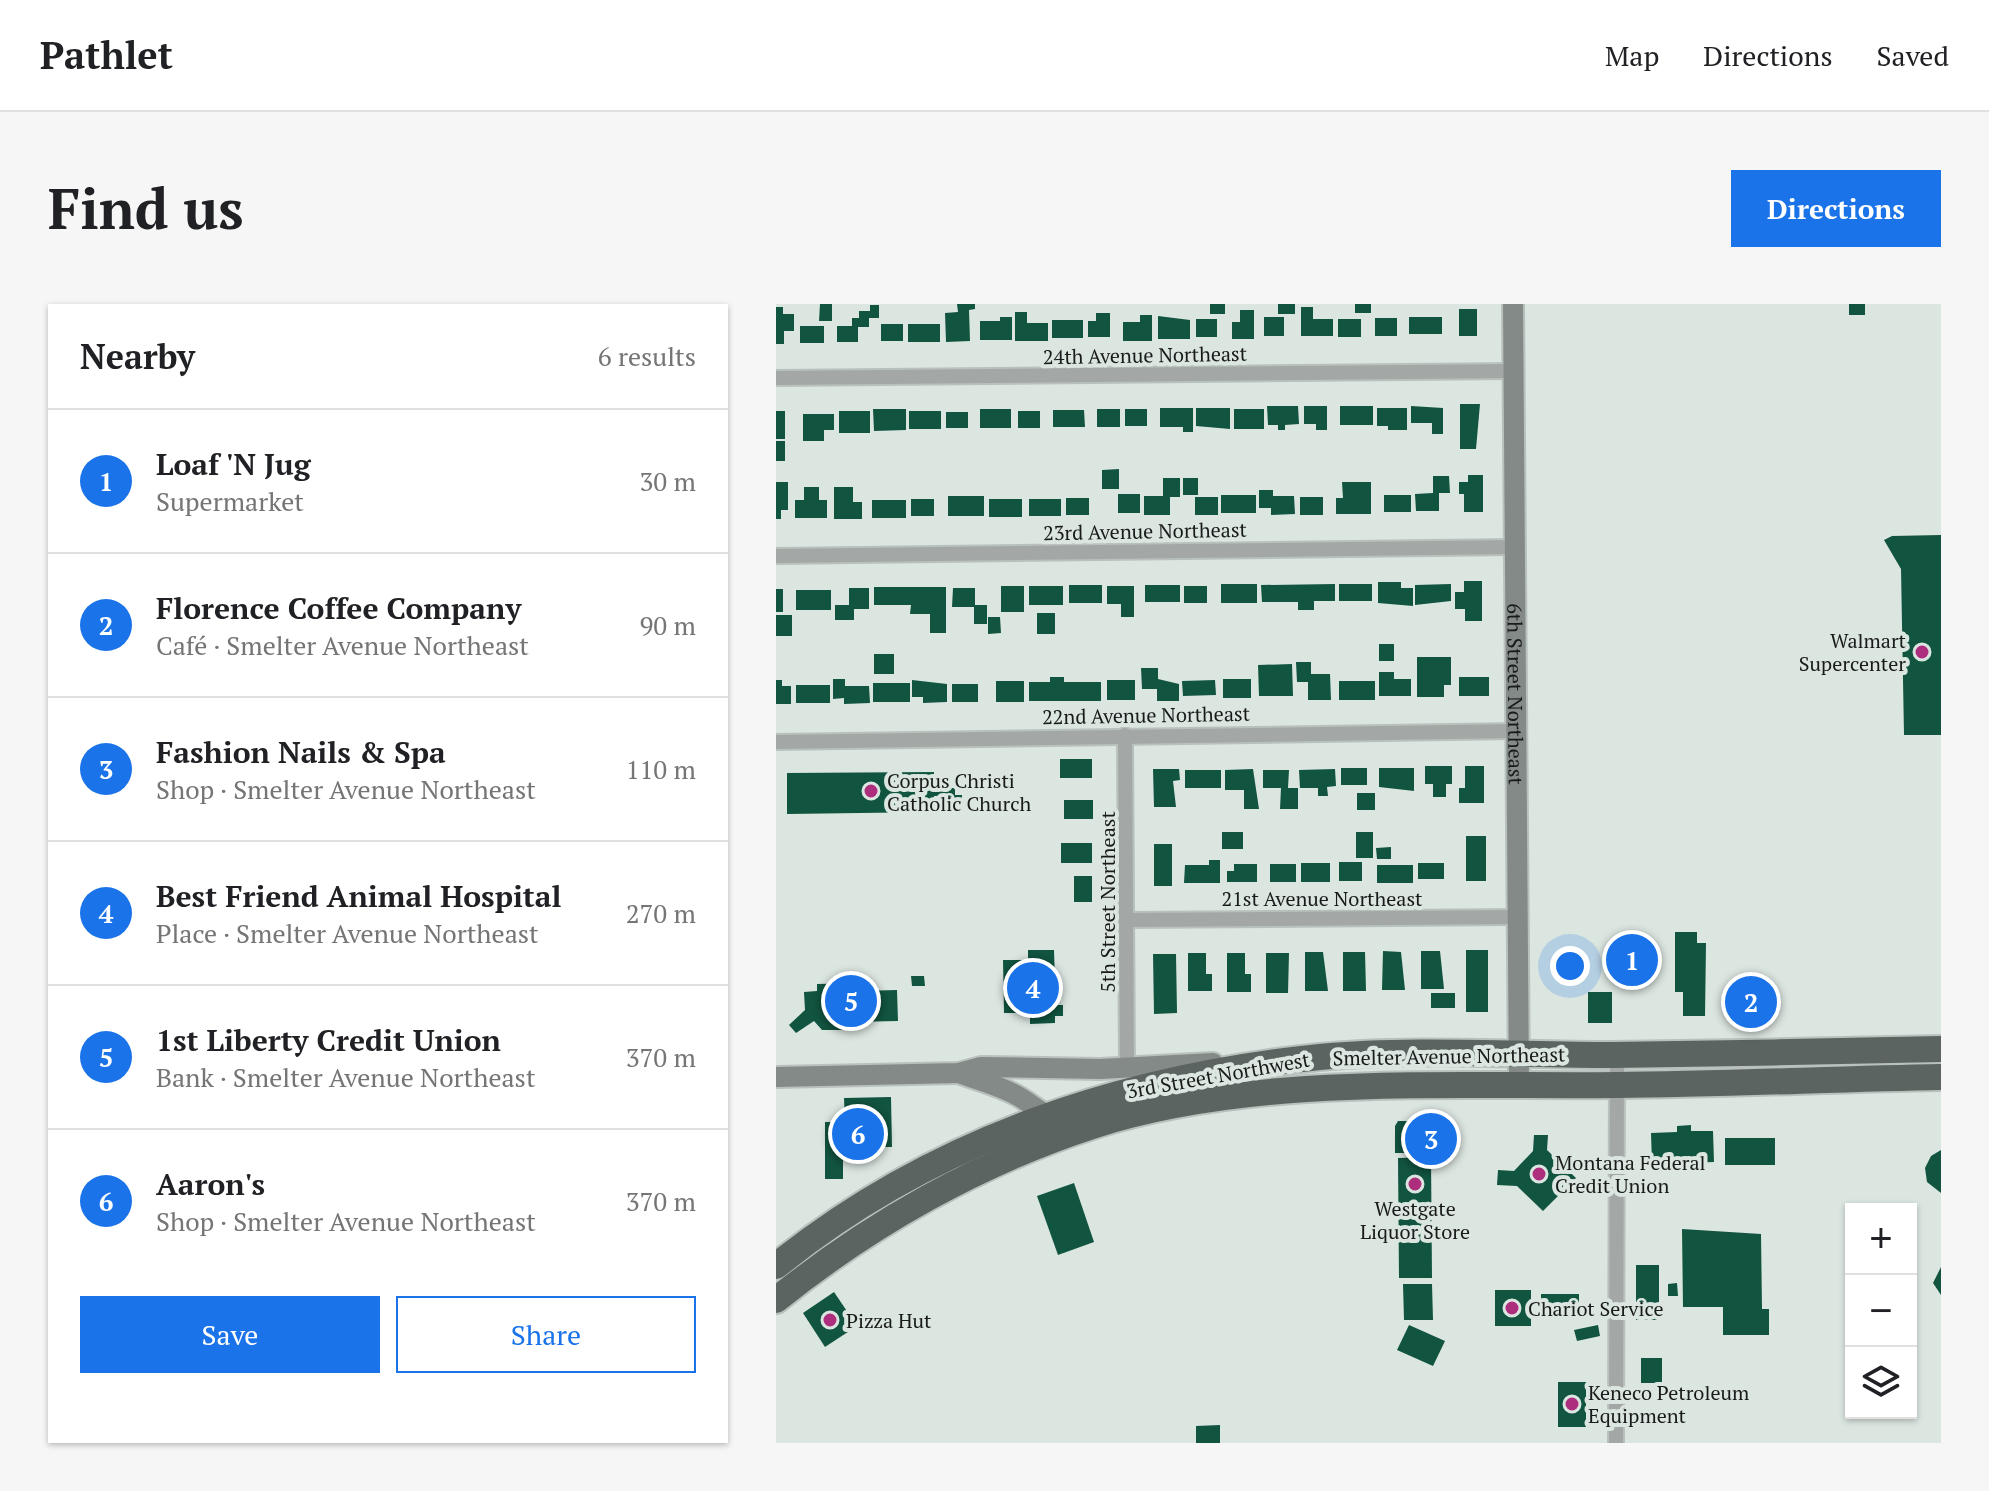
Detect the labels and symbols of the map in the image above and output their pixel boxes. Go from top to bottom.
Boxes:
street label: 24th Avenue Northeast [1043,340,1248,370]
street label: 23rd Avenue Northeast [1043,516,1248,546]
street label: 6th Street Northeast [1502,603,1530,786]
place label: Walmart Supercenter [1799,627,1907,677]
marker: Walmart Supercenter [1913,643,1931,661]
street label: 22nd Avenue Northeast [1042,700,1251,730]
place label: Corpus Christi Catholic Church [887,767,1032,817]
marker: Corpus Christi Catholic Church [862,782,880,800]
street label: 5th Street Northeast [1094,811,1121,993]
street label: 21st Avenue Northeast [1222,885,1423,912]
pin: 1 [1606,930,1658,990]
your location [1550,946,1590,986]
pin: 4 [1007,958,1059,1018]
pin: 5 [825,971,877,1031]
pin: 2 [1725,972,1777,1032]
street label: Smelter Avenue Northeast [1332,1040,1566,1072]
street label: 3rd Street Northwest [1124,1045,1312,1104]
pin: 6 [832,1104,884,1164]
pin: 3 [1405,1109,1457,1169]
place label: Montana Federal Credit Union [1555,1149,1706,1199]
marker: Montana Federal Credit Union [1530,1165,1548,1183]
marker: Westgate Liquor Store [1406,1175,1424,1193]
place label: Westgate Liquor Store [1360,1195,1470,1245]
place label: Chariot Service [1528,1295,1664,1322]
marker: Chariot Service [1503,1299,1521,1317]
place label: Pizza Hut [846,1307,932,1334]
marker: Pizza Hut [821,1311,839,1329]
place label: Keneco Petroleum Equipment [1588,1379,1749,1429]
marker: Keneco Petroleum Equipment [1563,1395,1581,1413]

